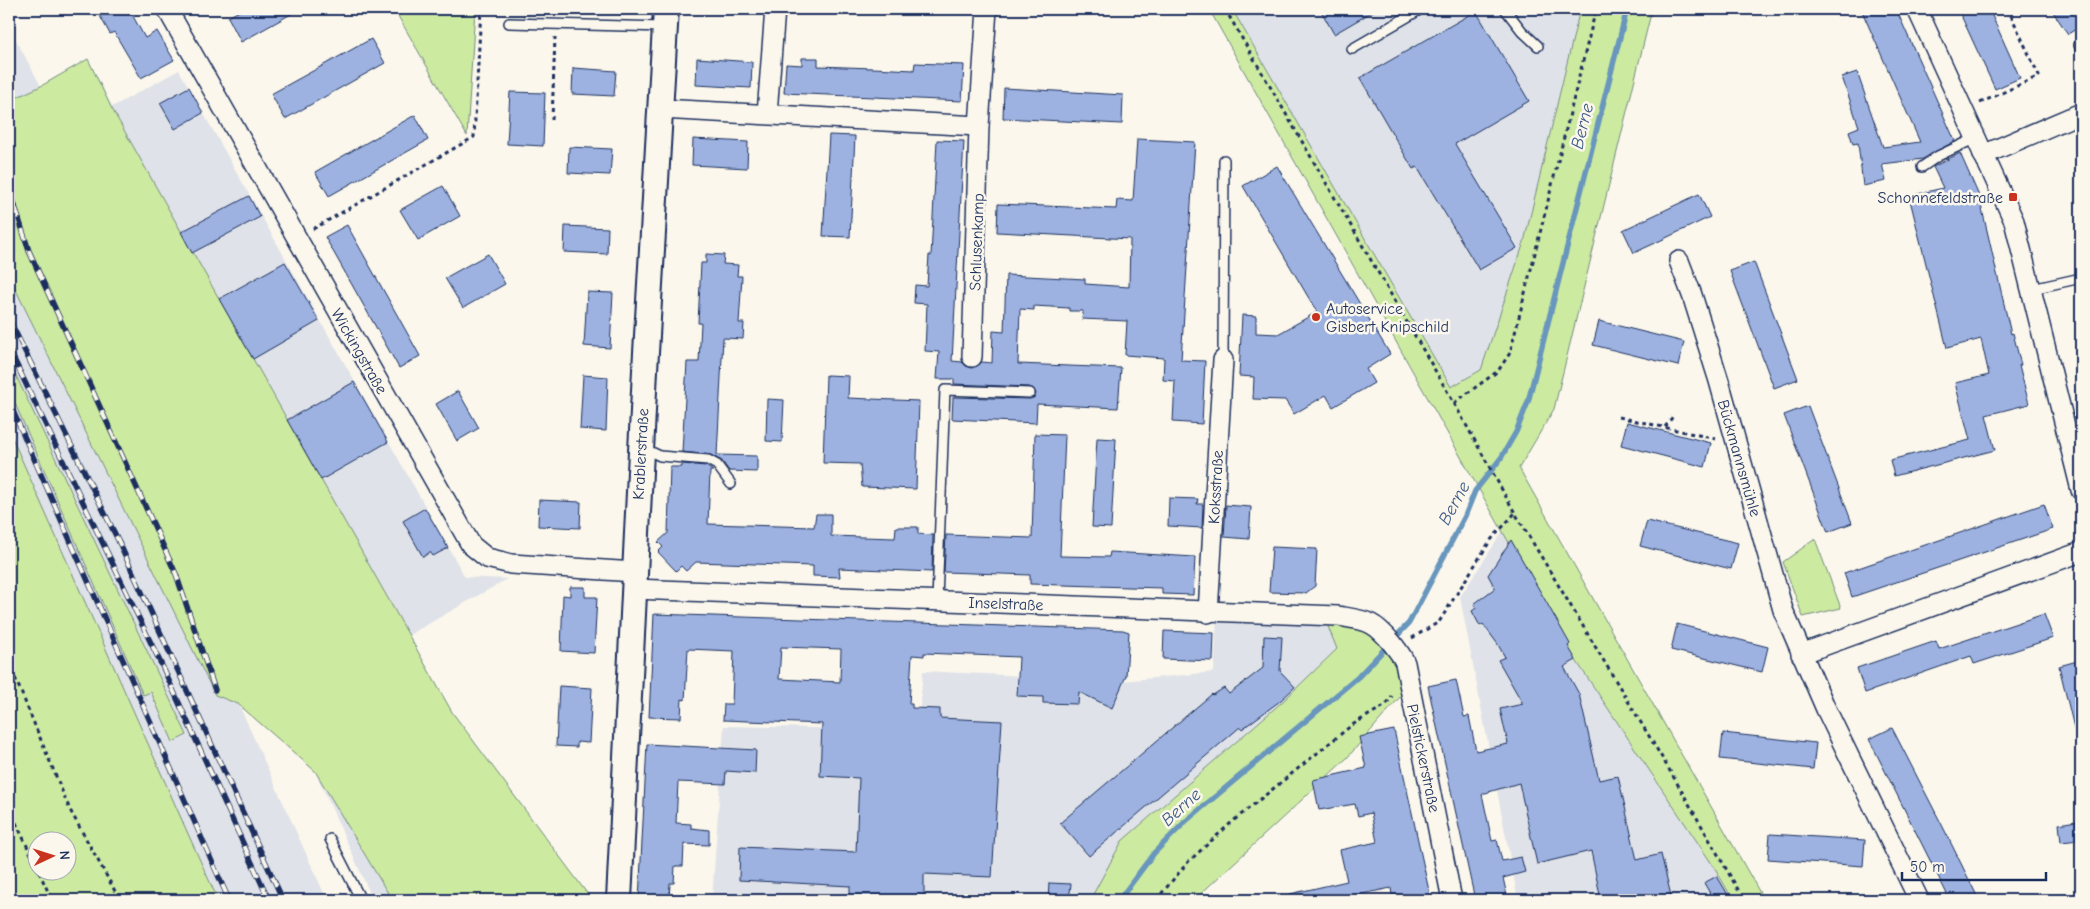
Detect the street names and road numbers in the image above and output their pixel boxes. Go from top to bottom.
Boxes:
street label: Schlusenkamp [966,193,988,291]
street label: Wickingstraße [327,305,391,398]
street label: Bückmannsmühle [1714,398,1764,519]
street label: Krablerstraße [630,408,652,500]
street label: Koksstraße [1205,450,1227,524]
street label: Inselstraße [968,594,1044,614]
street label: Pielstickerstraße [1403,702,1443,814]

